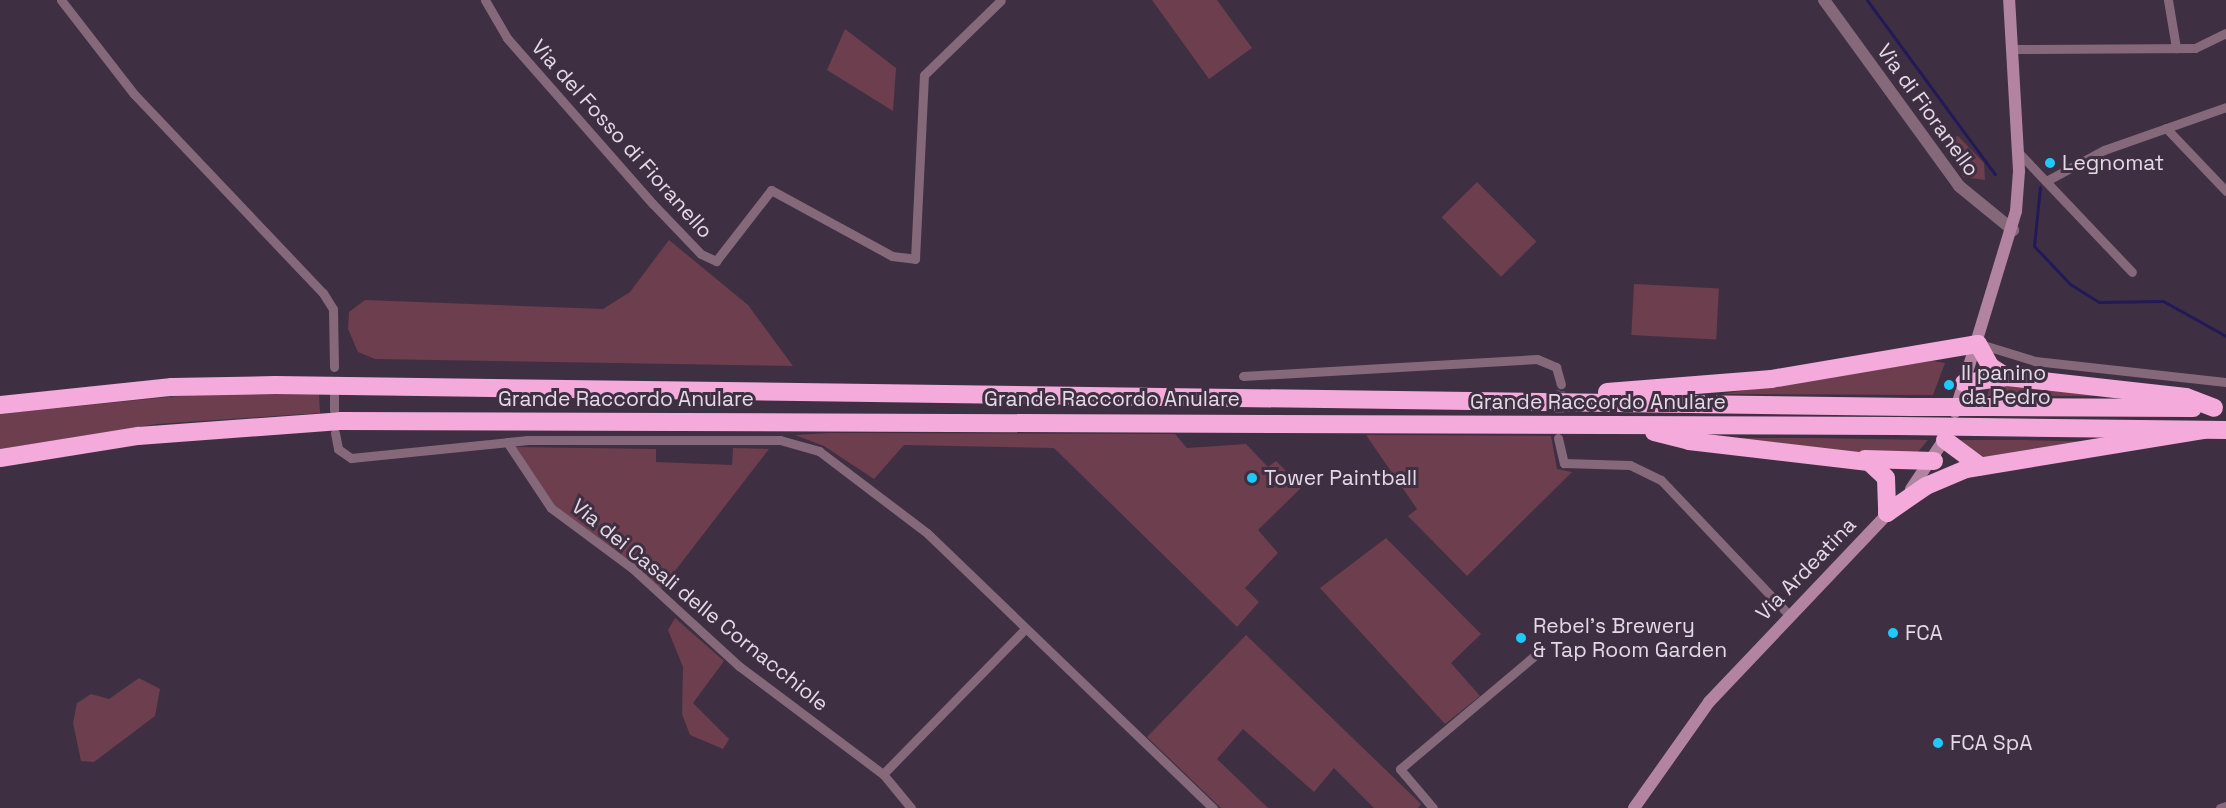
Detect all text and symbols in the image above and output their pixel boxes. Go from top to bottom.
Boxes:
street label: Via del Fosso di Fioranello [526,34,718,244]
street label: Via di Fioranello [1872,39,1984,181]
place label: Legnomat [2062,150,2164,176]
marker: Legnomat [2043,156,2057,170]
place label: Il panino da Pedro [1961,360,2051,410]
marker: Il panino da Pedro [1942,378,1956,392]
street label: Grande Raccordo Anulare [498,386,754,412]
street label: Grande Raccordo Anulare [984,386,1240,412]
street label: Grande Raccordo Anulare [1470,389,1726,415]
place label: Tower Paintball [1264,465,1417,491]
marker: Tower Paintball [1245,471,1259,485]
street label: Via dei Casali delle Cornacchiole [567,494,833,716]
street label: Via Ardeatina [1751,512,1861,626]
place label: Rebel's Brewery & Tap Room Garden [1533,613,1728,663]
place label: FCA [1905,620,1943,646]
marker: FCA [1886,626,1900,640]
marker: Rebel's Brewery & Tap Room Garden [1514,631,1528,645]
place label: FCA SpA [1950,730,2033,756]
marker: FCA SpA [1931,736,1945,750]

